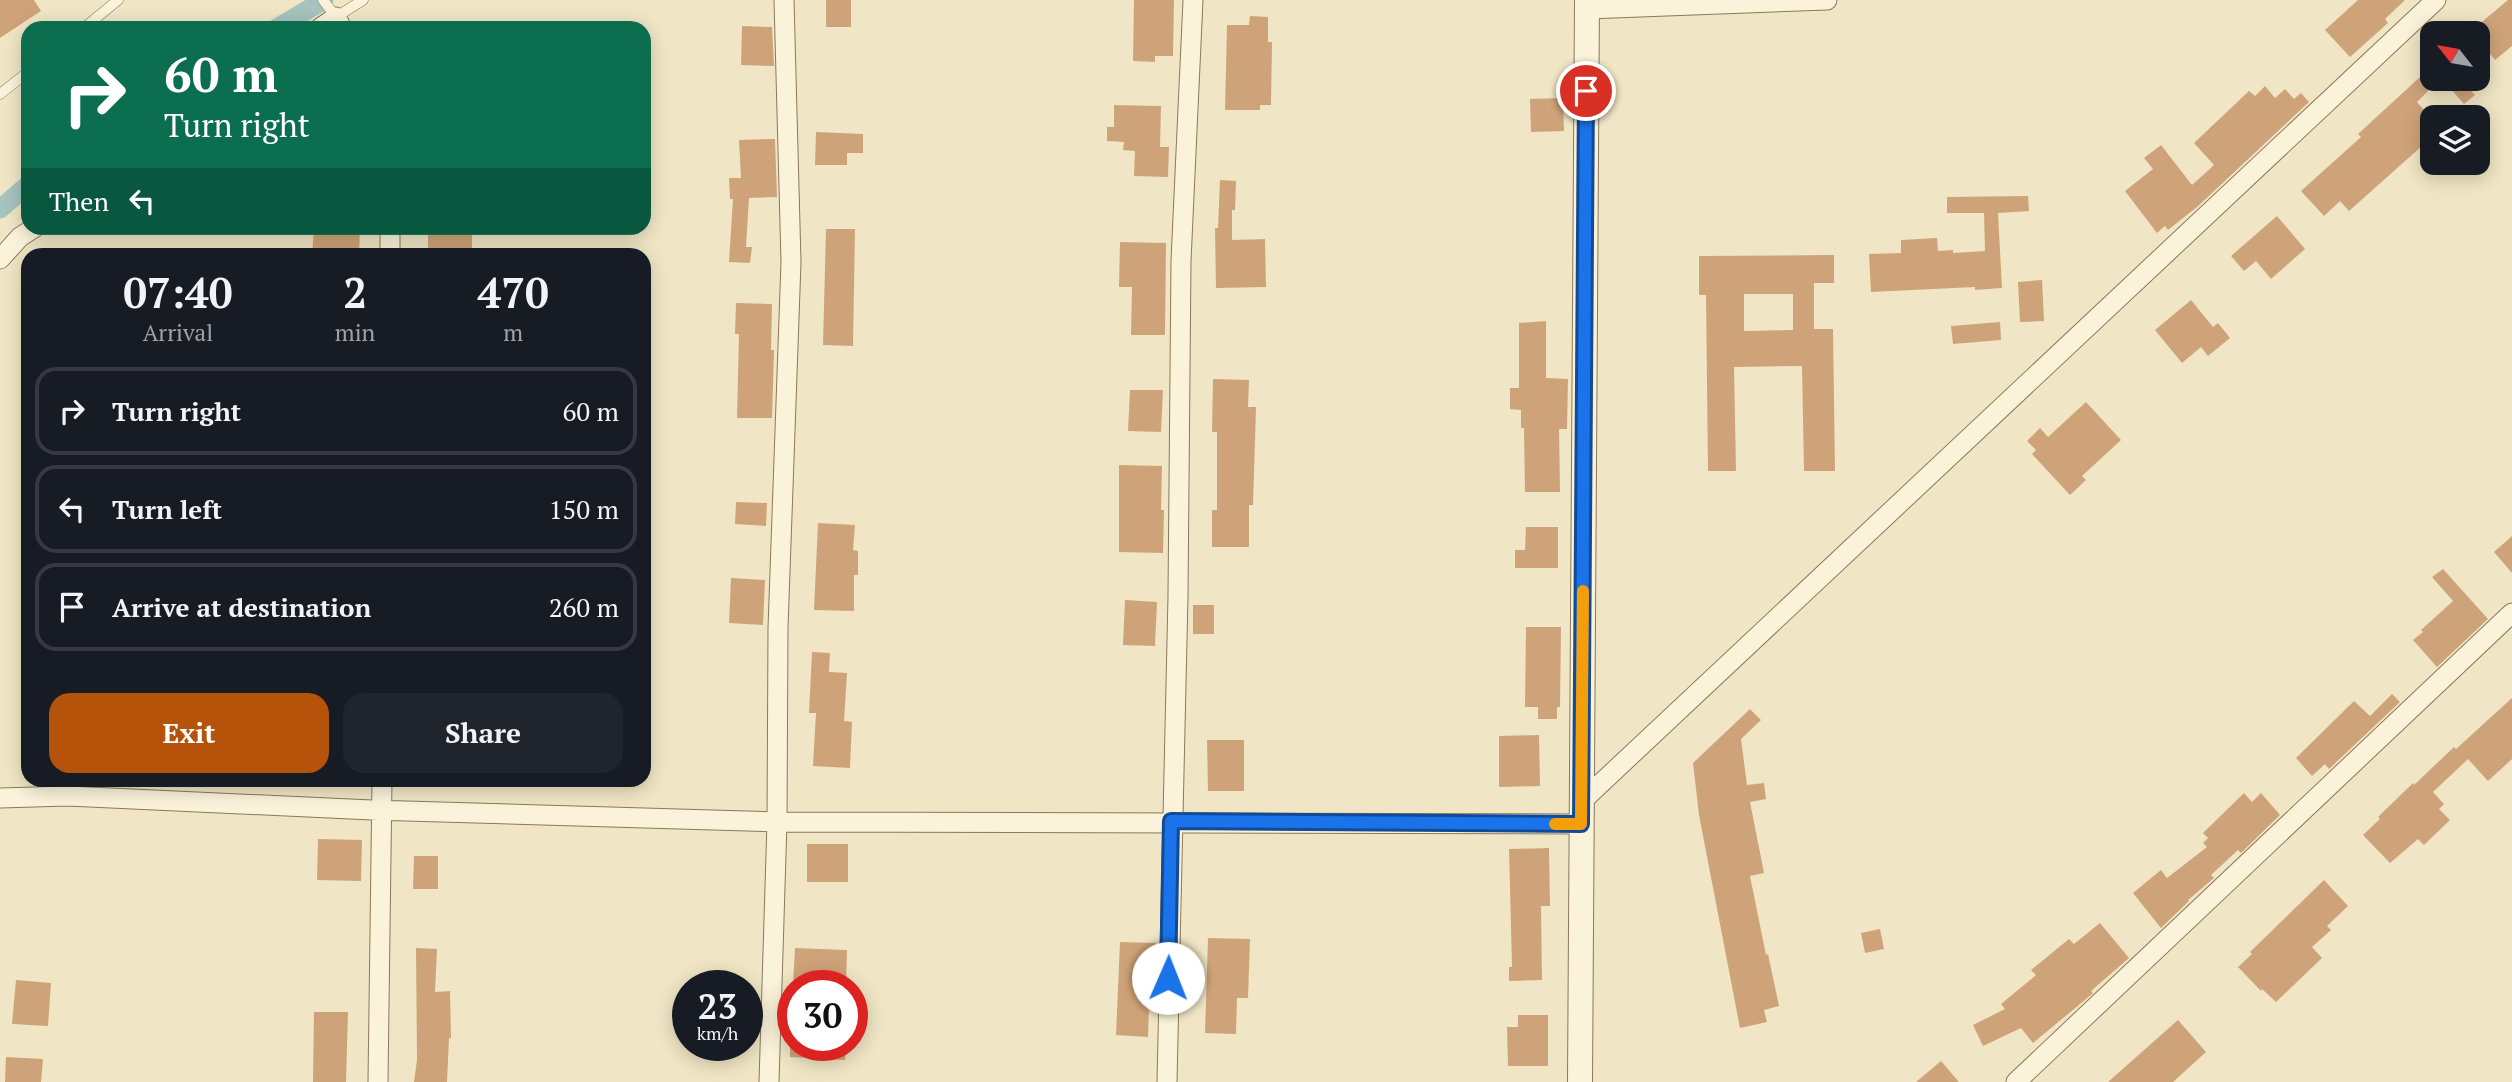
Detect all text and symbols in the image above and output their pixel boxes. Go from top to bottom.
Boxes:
north arrow [2420,21,2490,91]
map controls [2420,21,2490,175]
text: 60 m [164,41,278,106]
icon: right [49,49,140,140]
pin [1556,61,1616,121]
icon: arrive [1567,72,1605,110]
text: Turn right [164,104,310,146]
button: layers [2420,105,2490,175]
icon: left [123,182,161,220]
text: Then [49,184,109,218]
text: 07:40 [123,264,233,320]
text: 2 [343,264,367,320]
text: 470 [478,264,549,320]
text: Arrival [143,317,213,348]
text: min [335,317,375,348]
text: m [503,317,523,348]
icon: right [53,392,91,430]
text: Turn right [112,394,241,428]
text: 60 m [563,394,619,428]
icon: left [53,490,91,528]
text: Turn left [112,492,222,526]
text: 150 m [549,492,619,526]
icon: arrive [53,588,91,626]
text: Arrive at destination [112,590,371,624]
text: 260 m [549,590,619,624]
button: Exit [49,693,329,773]
button: Share [343,693,623,773]
position arrow [1131,941,1205,1015]
speed limit sign: 30 [777,970,868,1061]
text: 23 [698,983,737,1029]
text: km/h [697,1021,738,1045]

